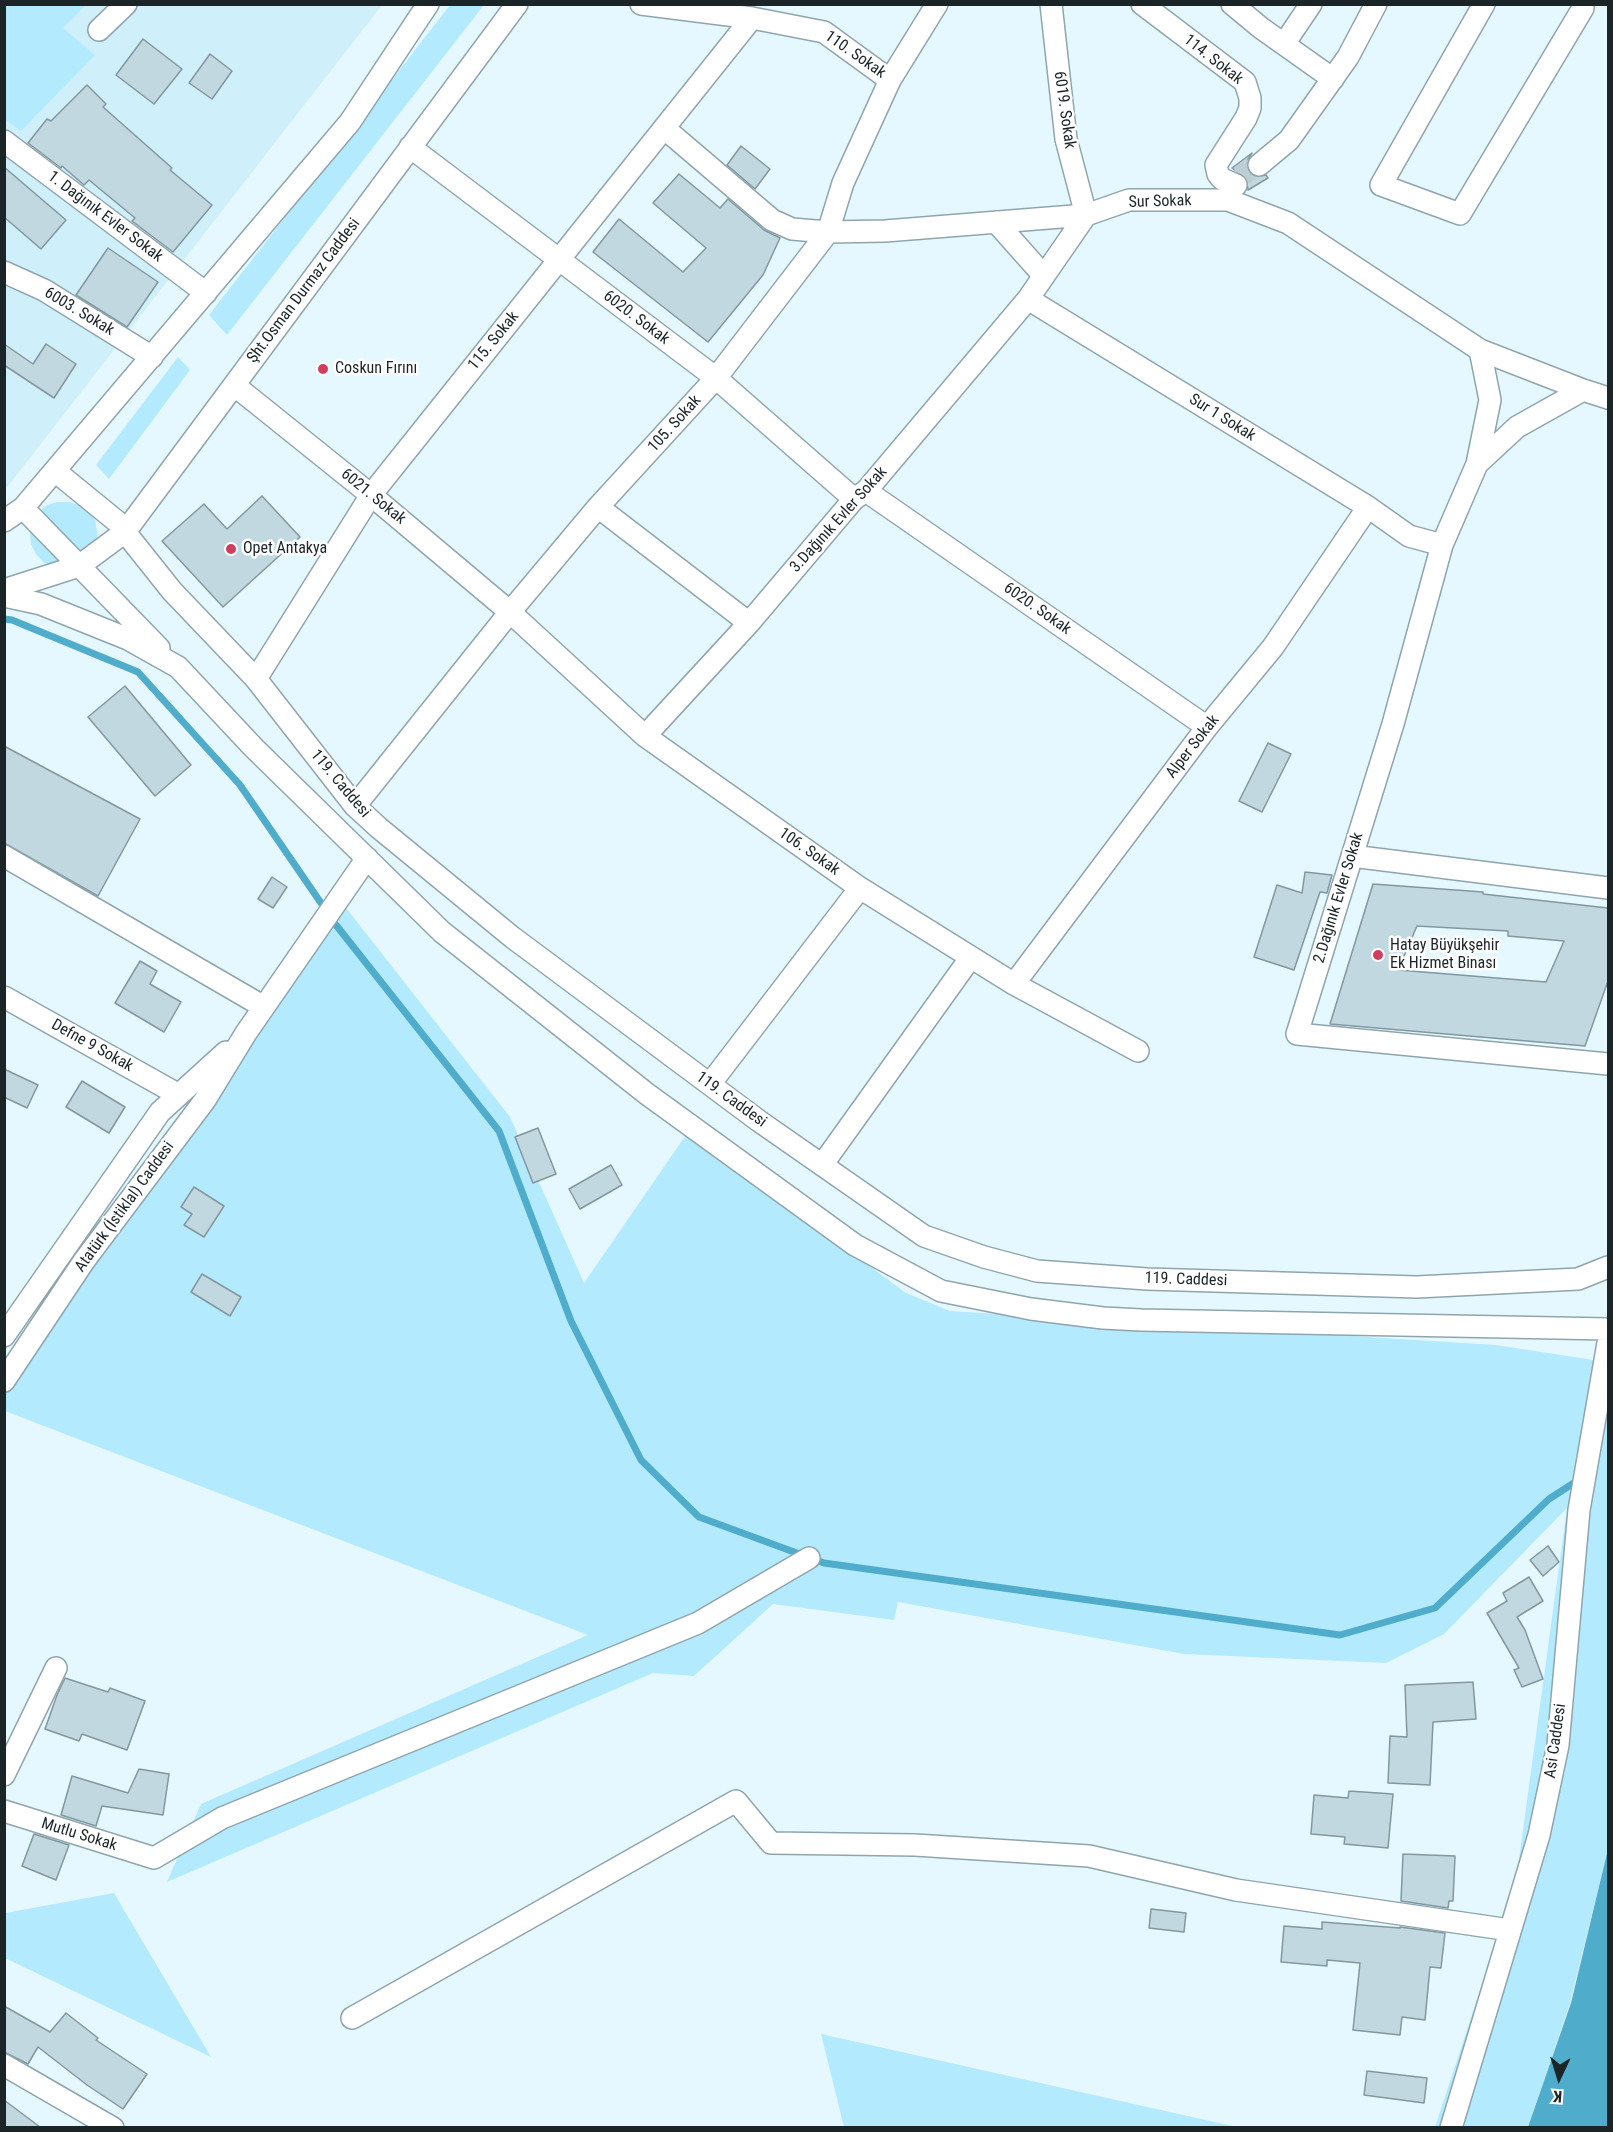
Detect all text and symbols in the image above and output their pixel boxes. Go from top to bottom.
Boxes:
street label: 110. Sokak [821,27,889,83]
street label: 114. Sokak [1180,31,1246,89]
street label: 6019. Sokak [1049,70,1079,150]
street label: 1. Dağınık Evler Sokak [44,167,166,267]
street label: Sur Sokak [1128,191,1192,213]
street label: Şht.Osman Durmaz Caddesi [243,215,365,367]
street label: 6003. Sokak [41,284,117,340]
street label: 6020. Sokak [599,287,673,349]
street label: 115. Sokak [465,308,523,374]
place label: Coskun Fırını [335,359,417,379]
marker: Coskun Fırını [316,362,330,376]
street label: Sur 1 Sokak [1185,390,1259,446]
street label: 105. Sokak [644,392,706,456]
street label: 3.Dağınık Evler Sokak [786,463,892,577]
street label: 6021. Sokak [337,465,409,529]
place label: Opet Antakya [243,539,327,559]
marker: Opet Antakya [224,542,238,556]
street label: 6020. Sokak [1000,579,1074,639]
street label: Alper Sokak [1162,711,1224,783]
street label: 119. Caddesi [306,746,374,822]
street label: 106. Sokak [775,824,843,880]
street label: 2.Dağınık Evler Sokak [1310,830,1368,966]
place label: Hatay Büyükşehir Ek Hizmet Binası [1390,936,1499,974]
marker: Hatay Büyükşehir Ek Hizmet Binası [1371,948,1385,962]
street label: Defne 9 Sokak [48,1016,136,1076]
street label: 119. Caddesi [692,1068,770,1132]
street label: Atatürk (İstiklal) Caddesi [71,1138,179,1276]
street label: 119. Caddesi [1144,1269,1228,1291]
street label: Asi Caddesi [1541,1703,1571,1779]
street label: Mutlu Sokak [39,1814,119,1856]
north arrow [1529,2048,1589,2108]
text: K [1553,2087,1563,2106]

